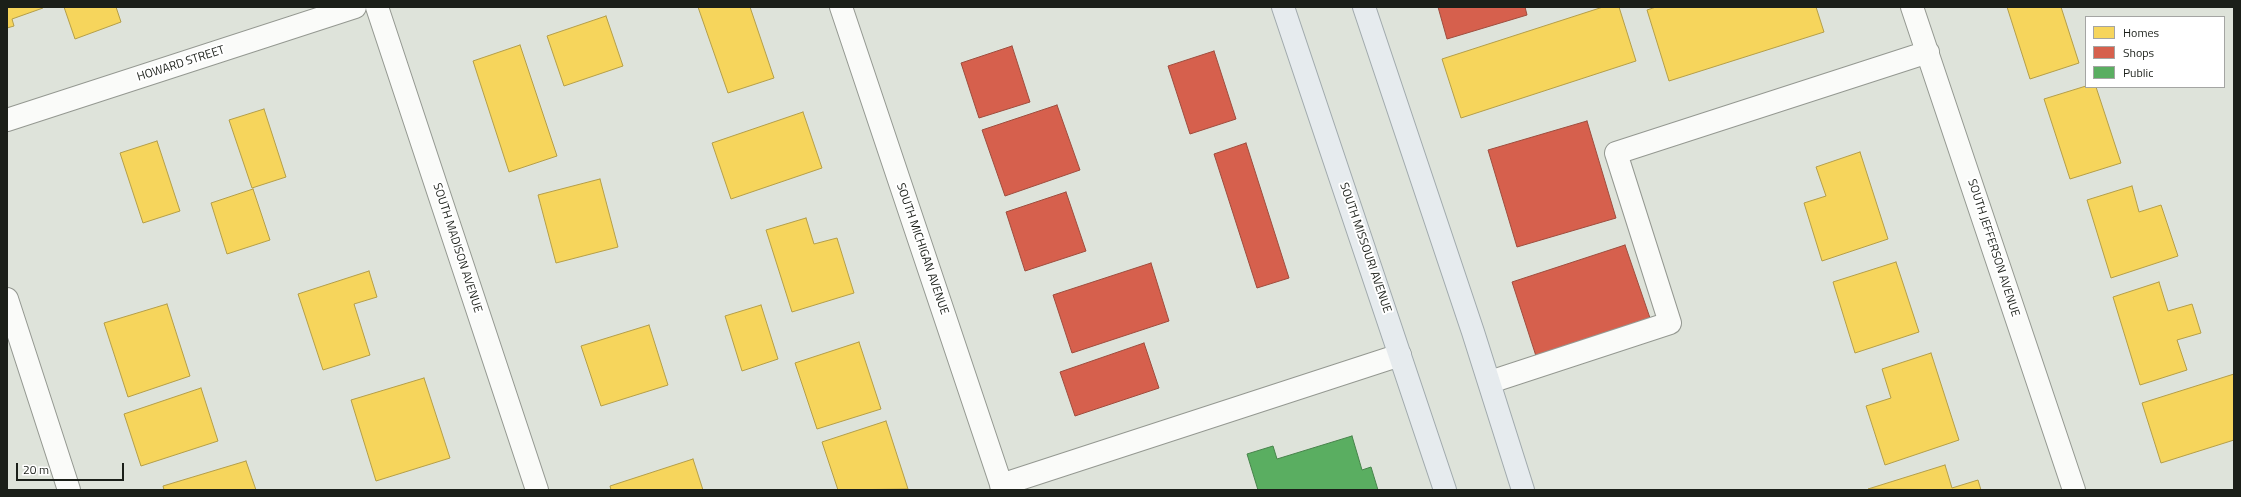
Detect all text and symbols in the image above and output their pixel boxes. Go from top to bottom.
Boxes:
legend [2085,16,2225,88]
text: Homes [2123,23,2159,42]
street label: HOWARD STREET [135,43,227,85]
text: Shops [2123,43,2154,62]
text: Public [2123,63,2153,82]
street label: SOUTH JEFFERSON AVENUE [1964,177,2022,319]
street label: SOUTH MADISON AVENUE [429,181,485,315]
street label: SOUTH MICHIGAN AVENUE [893,181,951,317]
street label: SOUTH MISSOURI AVENUE [1336,181,1394,315]
scale bar [18,455,126,481]
text: 20 m [23,460,49,479]

